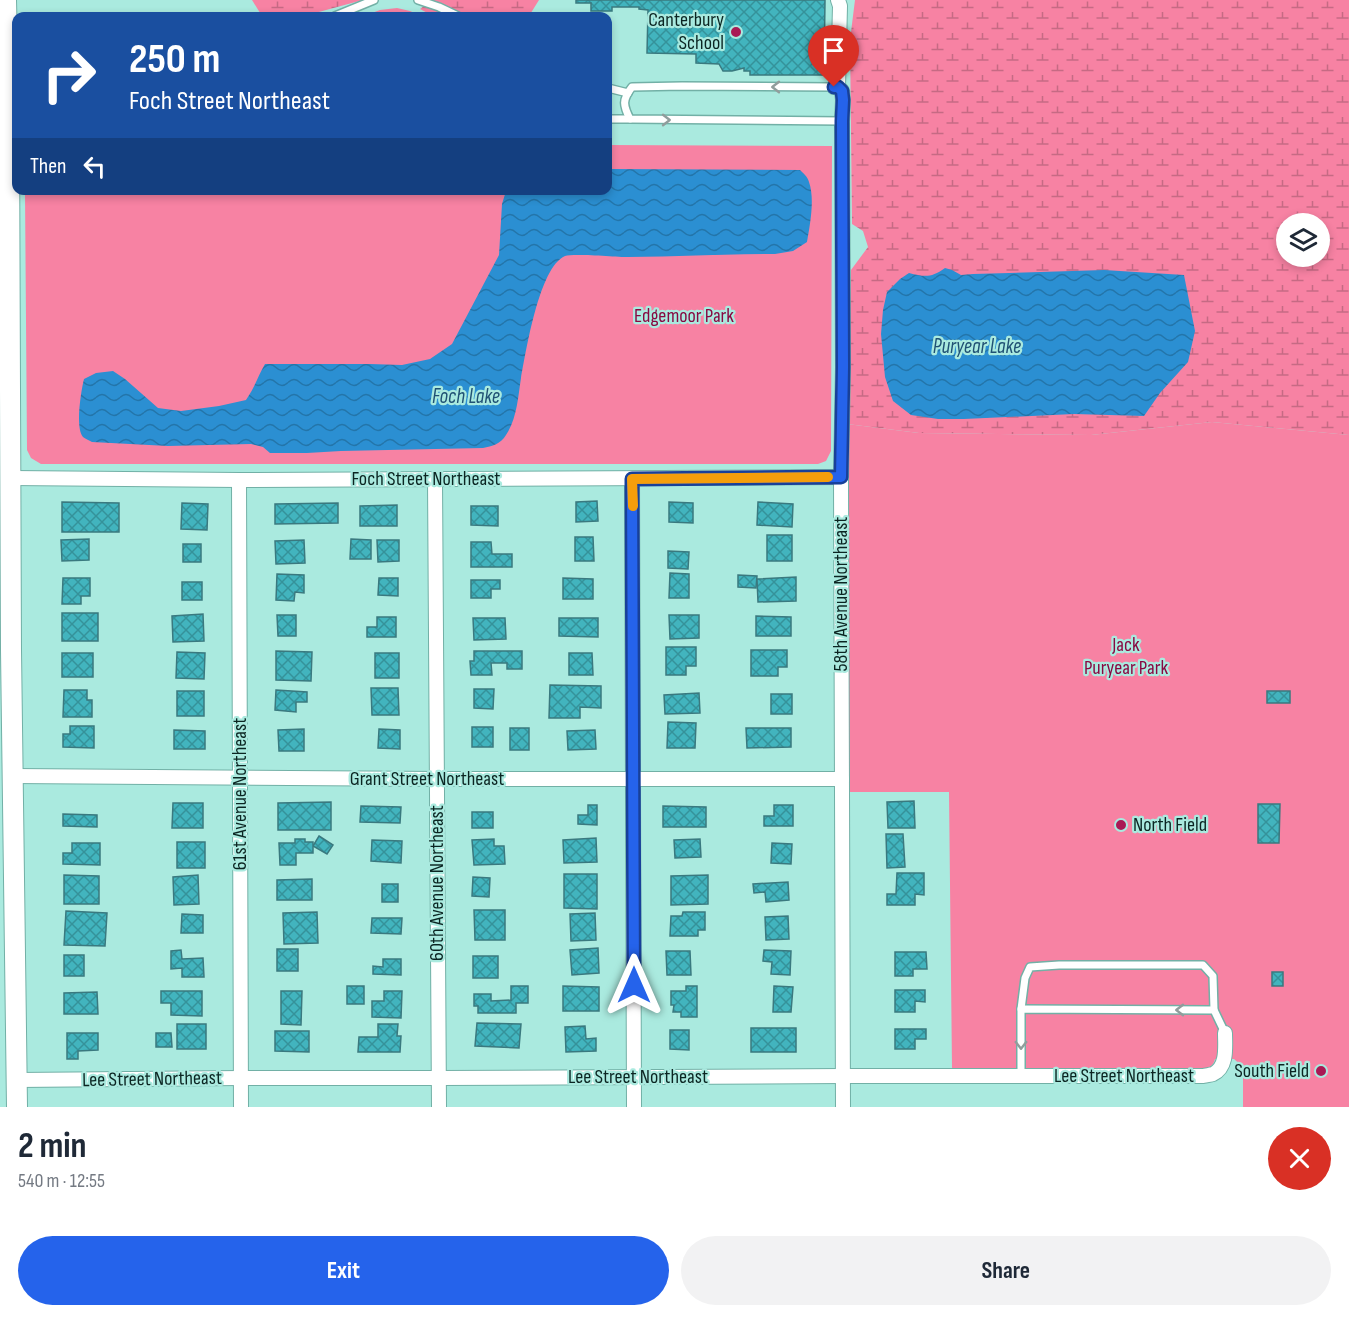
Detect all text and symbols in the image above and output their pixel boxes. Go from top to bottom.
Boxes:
place label: Canterbury School [648,8,724,55]
marker: Canterbury School [729,25,743,39]
pin [808,25,859,87]
text: 250 m [129,34,220,85]
icon: arrive [817,34,850,67]
icon: right [30,36,108,114]
one-way arrow [771,80,780,93]
text: Foch Street Northeast [129,85,330,117]
one-way arrow [662,114,671,126]
icon: left [78,150,111,183]
text: Then [30,153,66,180]
map controls [1276,213,1330,267]
button: layers [1276,213,1330,267]
park label: Edgemoor Park [634,304,734,328]
water label: Puryear Lake [933,334,1021,359]
water label: Foch Lake [432,384,500,409]
street label: Foch Street Northeast [352,467,500,491]
street label: 58th Avenue Northeast [829,517,853,671]
park label: Jack Puryear Park [1084,633,1168,680]
street label: 61st Avenue Northeast [228,718,252,870]
street label: Grant Street Northeast [350,767,504,791]
street label: 60th Avenue Northeast [425,805,449,961]
place label: North Field [1133,813,1207,837]
marker: North Field [1114,818,1128,832]
position arrow [602,953,666,1017]
one-way arrow [1176,1004,1185,1016]
one-way arrow [1015,1041,1027,1050]
place label: South Field [1234,1059,1309,1083]
street label: Lee Street Northeast [1054,1064,1194,1088]
marker: South Field [1314,1064,1328,1078]
street label: Lee Street Northeast [568,1065,708,1089]
street label: Lee Street Northeast [82,1066,222,1092]
text: 2 min [18,1125,87,1168]
button: close [1268,1127,1331,1190]
text: 540 m · 12:55 [18,1169,105,1193]
button: Exit [18,1236,669,1305]
button: Share [681,1236,1331,1305]

